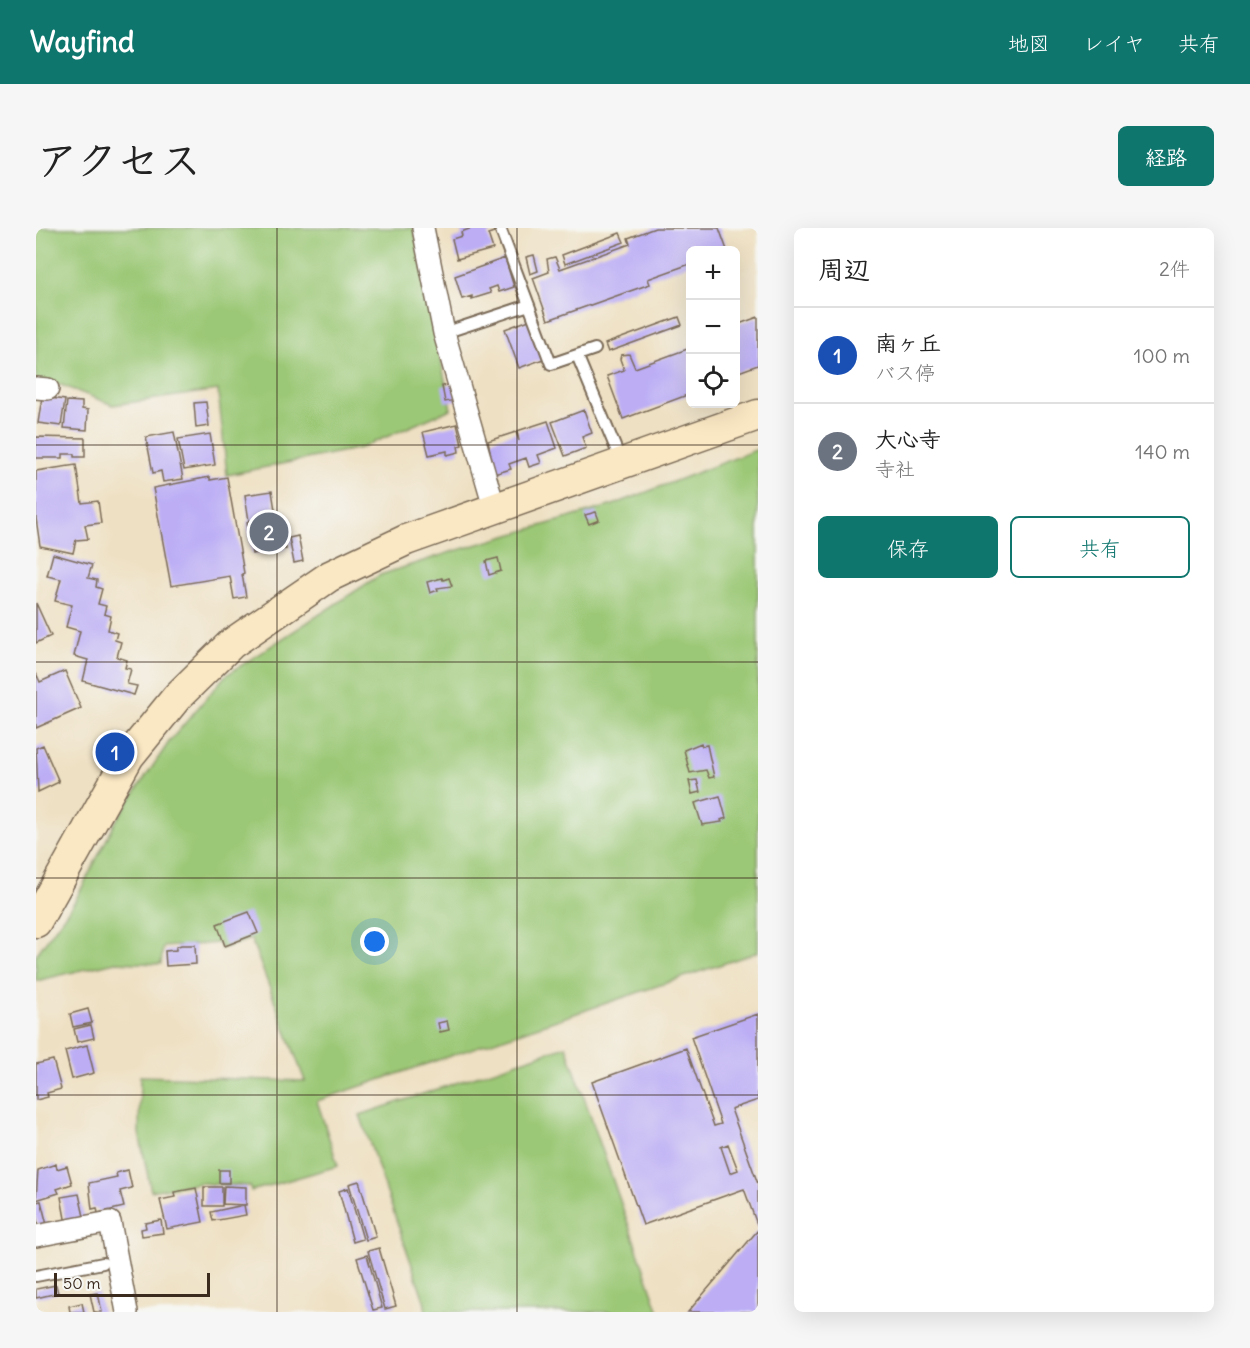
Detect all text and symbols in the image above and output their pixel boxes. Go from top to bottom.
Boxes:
text: Wayfind [30,24,134,60]
text: 地図 [1008,30,1050,57]
text: レイヤ [1083,30,1145,57]
text: 共有 [1178,30,1220,57]
button: 経路 [1118,126,1214,186]
text: アクセス [36,134,201,186]
map controls [686,246,740,408]
button: + [686,246,740,300]
text: 周辺 [818,253,870,286]
text: 2件 [1159,256,1190,281]
button: − [686,300,740,354]
text: 南ヶ丘 [875,329,941,357]
text: 1 [834,343,841,368]
text: 100 m [1133,343,1190,368]
button: locate [686,354,740,408]
text: バス停 [875,360,935,385]
text: 大心寺 [875,425,941,453]
text: 2 [832,439,843,464]
text: 140 m [1135,439,1190,464]
text: 寺社 [875,456,915,481]
pin: 2 [250,510,288,554]
button: 保存 [818,516,998,578]
button: 共有 [1010,516,1190,578]
pin: 1 [96,730,134,774]
your location [360,927,389,956]
scale bar [54,1270,210,1298]
text: 50 m [63,1273,101,1293]

